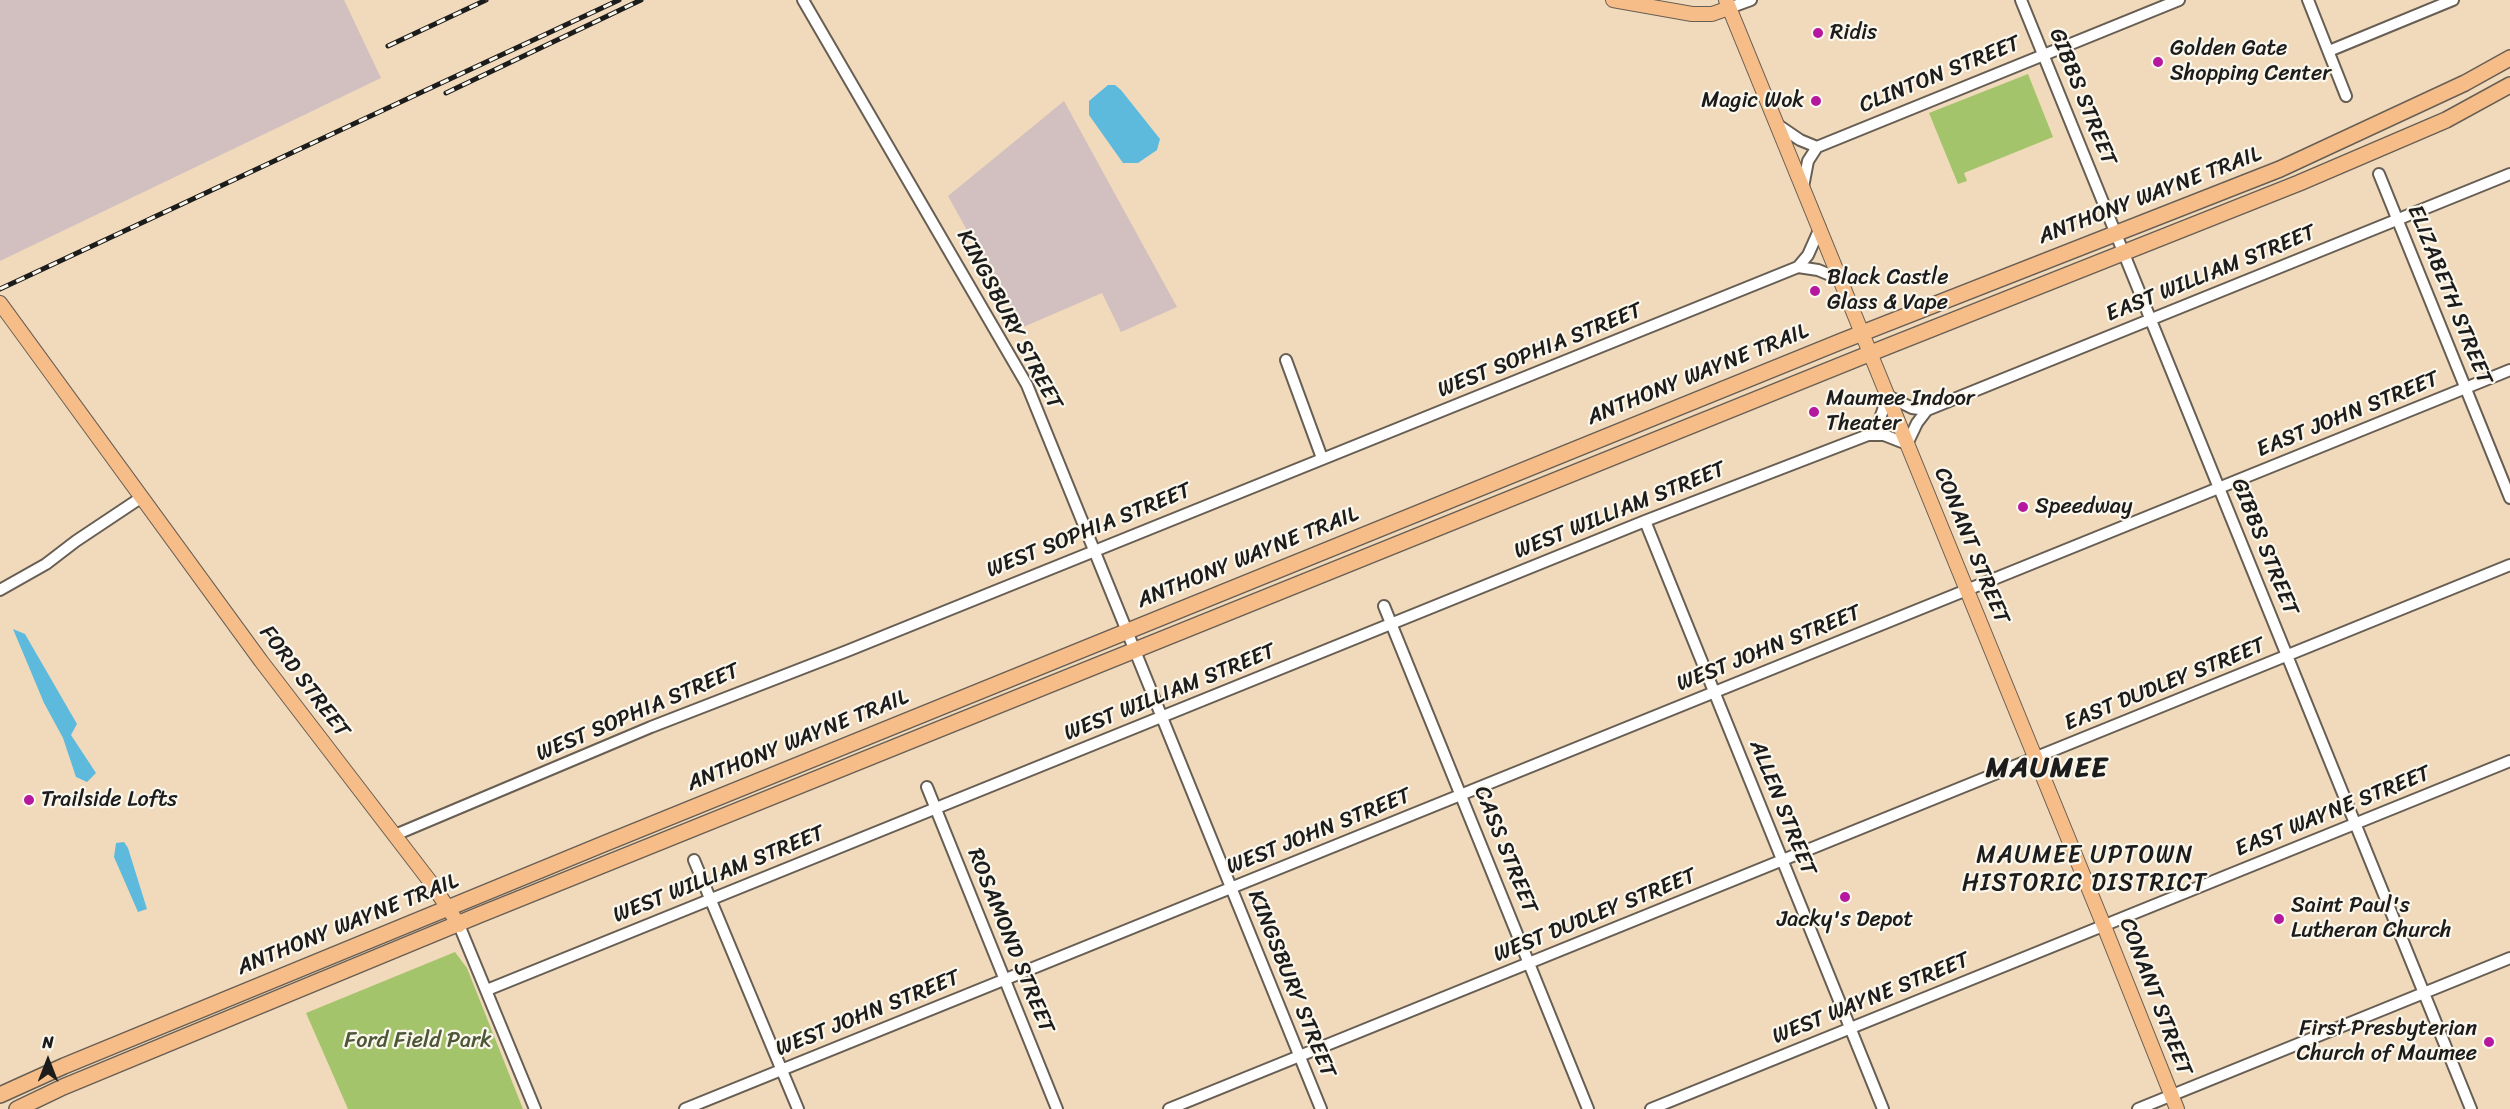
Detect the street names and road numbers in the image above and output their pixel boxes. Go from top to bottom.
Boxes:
street label: GIBBS STREET [2043,25,2121,169]
street label: CLINTON STREET [1856,31,2024,119]
street label: ANTHONY WAYNE TRAIL [2035,141,2265,251]
street label: ELIZABETH STREET [2401,201,2497,389]
street label: EAST WILLIAM STREET [2102,220,2320,328]
street label: KINGSBURY STREET [950,226,1068,414]
street label: WEST SOPHIA STREET [1434,298,1646,404]
street label: ANTHONY WAYNE TRAIL [1583,318,1813,432]
street label: EAST JOHN STREET [2253,366,2443,464]
street label: WEST WILLIAM STREET [1510,456,1730,566]
street label: CONANT STREET [1928,464,2014,628]
street label: GIBBS STREET [2225,475,2303,619]
street label: WEST SOPHIA STREET [983,478,1195,584]
street label: ANTHONY WAYNE TRAIL [1133,501,1363,615]
street label: WEST JOHN STREET [1673,600,1865,698]
street label: FORD STREET [253,621,355,743]
street label: EAST DUDLEY STREET [2061,633,2269,737]
street label: WEST WILLIAM STREET [1060,638,1280,748]
street label: WEST SOPHIA STREET [532,658,744,768]
street label: ANTHONY WAYNE TRAIL [683,684,913,798]
street label: ALLEN STREET [1743,737,1821,879]
street label: EAST WAYNE STREET [2232,761,2434,863]
street label: WEST JOHN STREET [1223,783,1415,881]
street label: CASS STREET [1468,783,1542,917]
street label: WEST WILLIAM STREET [609,820,829,930]
street label: ROSAMOND STREET [961,845,1059,1037]
street label: WEST DUDLEY STREET [1490,863,1700,969]
street label: ANTHONY WAYNE TRAIL [233,868,463,982]
street label: KINGSBURY STREET [1241,886,1341,1082]
street label: CONANT STREET [2113,915,2197,1079]
street label: WEST WAYNE STREET [1769,947,1973,1051]
street label: WEST JOHN STREET [772,965,964,1063]

